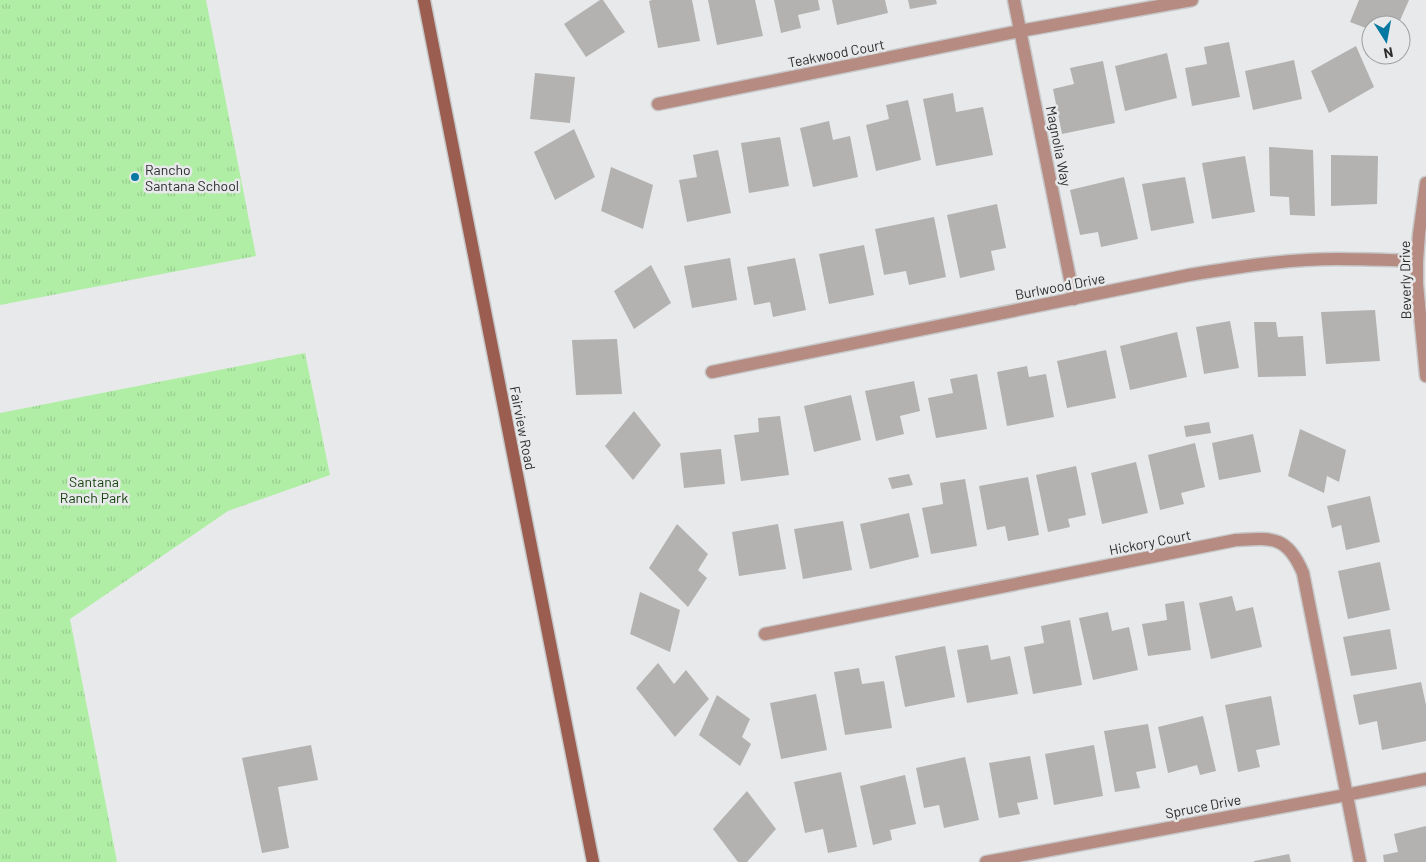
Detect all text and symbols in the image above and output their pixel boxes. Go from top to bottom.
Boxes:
north arrow [1361,15,1411,65]
street label: Teakwood Court [786,35,886,71]
text: N [1382,44,1395,62]
street label: Magnolia Way [1043,104,1075,188]
place label: Rancho Santana School [145,161,239,194]
marker: Rancho Santana School [129,171,141,183]
street label: Beverly Drive [1396,241,1414,319]
street label: Burlwood Drive [1014,269,1106,303]
street label: Fairview Road [507,385,539,471]
park label: Santana Ranch Park [60,473,128,506]
street label: Hickory Court [1108,526,1192,558]
street label: Spruce Drive [1163,790,1243,822]

